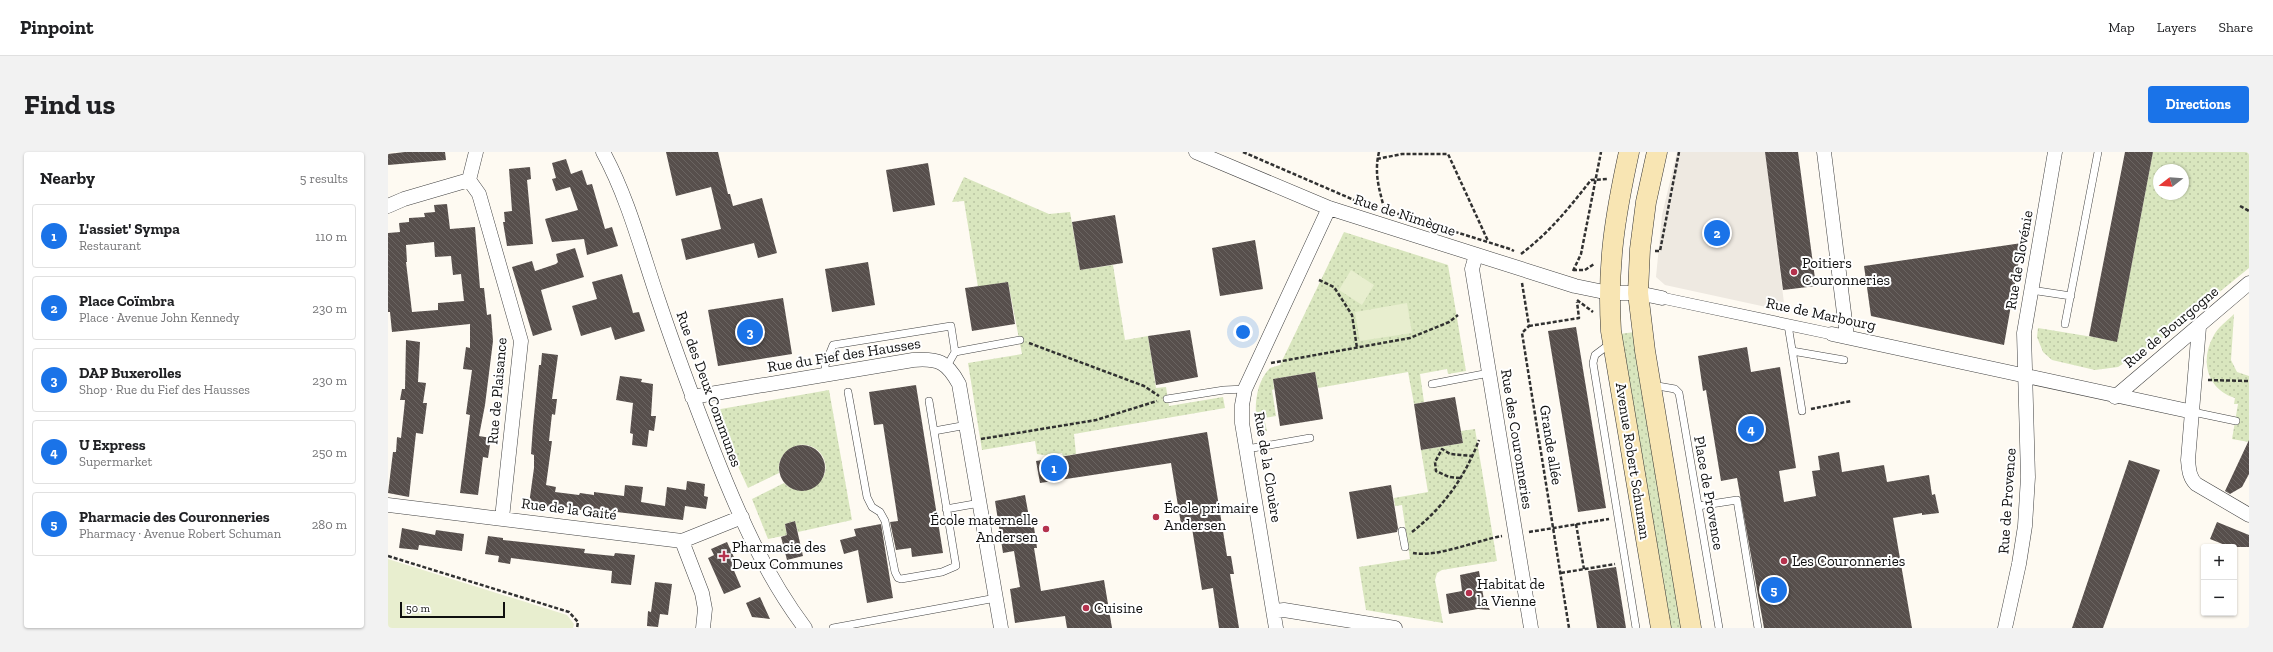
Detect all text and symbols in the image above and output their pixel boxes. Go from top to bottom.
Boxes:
text: Pinpoint [20,16,94,39]
text: Map [2108,19,2135,36]
text: Layers [2157,19,2196,36]
text: Share [2218,19,2253,36]
button: Directions [2148,86,2249,123]
text: Find us [24,88,115,121]
north arrow [2153,164,2189,200]
text: Nearby [40,168,95,188]
text: 5 results [300,171,348,186]
street label: Rue de Nimègue [1352,190,1458,240]
street label: Rue de Slovénie [2001,209,2037,311]
pin: 2 [1704,218,1730,248]
text: L'assiet' Sympa [79,220,180,238]
text: 1 [51,229,57,244]
text: 110 m [315,229,347,244]
text: Restaurant [79,238,141,253]
place label: Poitiers Couronneries [1802,254,1890,289]
marker: Poitiers Couronneries [1789,267,1799,277]
street label: Rue de Bourgogne [2120,282,2222,372]
text: Place Coïmbra [79,292,175,310]
street label: Rue de Marbourg [1764,294,1878,334]
text: 2 [51,301,57,316]
text: 230 m [312,301,347,316]
street label: Rue des Deux Communes [672,309,746,469]
text: Place · Avenue John Kennedy [79,310,239,325]
pin: 3 [737,317,763,347]
your location [1233,322,1253,342]
street label: Rue du Fief des Hausses [766,334,922,376]
street label: Rue de Plaisance [483,337,511,445]
text: DAP Buxerolles [79,364,181,382]
street label: Rue des Couronneries [1497,368,1537,510]
text: 3 [51,373,57,388]
text: 230 m [312,373,347,388]
street label: Avenue Robert Schuman [1612,381,1654,541]
text: Shop · Rue du Fief des Hausses [79,382,250,397]
street label: Grande allée [1536,404,1566,486]
street label: Rue de la Clouère [1250,410,1286,524]
pin: 4 [1738,414,1764,444]
street label: Place de Provence [1690,435,1728,551]
text: U Express [79,436,146,454]
text: 4 [50,445,58,460]
text: 250 m [312,445,347,460]
street label: Rue de Provence [1994,447,2020,555]
pin: 1 [1041,453,1067,483]
text: Supermarket [79,454,152,469]
street label: Rue de la Gaité [520,494,618,524]
place label: École primaire Andersen [1164,499,1258,534]
text: Pharmacie des Couronneries [79,508,270,526]
place label: École maternelle Andersen [930,511,1038,546]
marker: École primaire Andersen [1151,512,1161,522]
text: 5 [51,517,57,532]
text: 280 m [312,517,347,532]
marker: École maternelle Andersen [1041,524,1051,534]
text: Pharmacy · Avenue Robert Schuman [79,526,281,541]
place label: Pharmacie des Deux Communes [732,538,843,573]
map controls [2201,544,2237,616]
button: + [2201,544,2237,580]
marker: Pharmacie des Deux Communes [719,551,729,561]
place label: Les Couronneries [1792,552,1905,570]
marker: Les Couronneries [1779,556,1789,566]
place label: Habitat de la Vienne [1477,575,1545,610]
pin: 5 [1761,575,1787,605]
button: − [2201,580,2237,616]
marker: Habitat de la Vienne [1464,588,1474,598]
place label: Cuisine [1094,599,1143,617]
scale bar [400,600,505,619]
text: 50 m [406,602,430,615]
marker: Cuisine [1081,603,1091,613]

